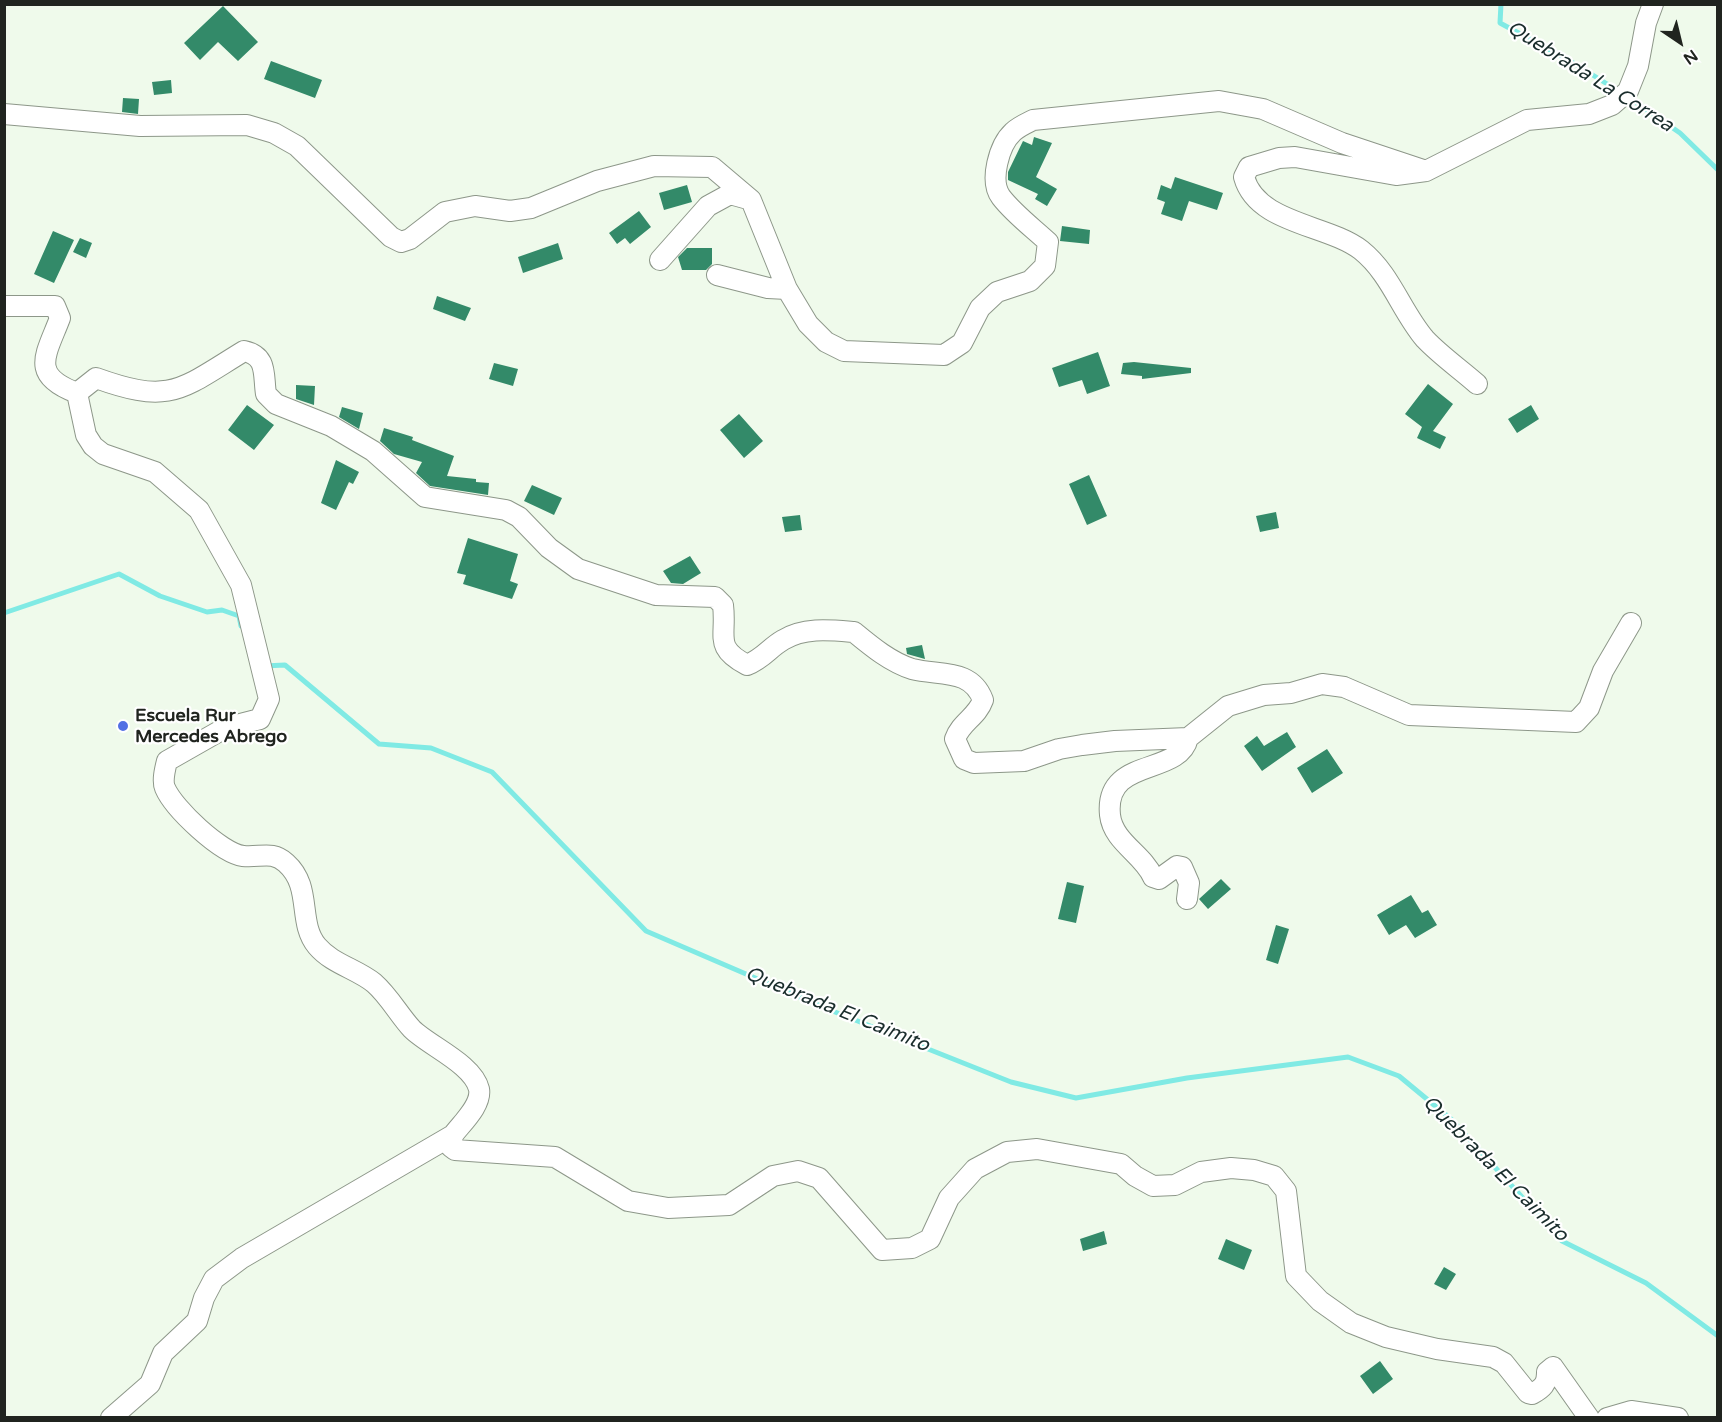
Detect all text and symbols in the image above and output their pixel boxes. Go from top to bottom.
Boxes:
north arrow [1650,12,1710,72]
water label: Quebrada La Correa [1502,16,1678,138]
text: N [1679,45,1701,69]
place label: Escuela Rur Mercedes Abrego [135,705,287,748]
marker: Escuela Rur Mercedes Abrego [116,719,130,733]
water label: Quebrada El Caimito [742,962,932,1058]
water label: Quebrada El Caimito [1417,1091,1573,1247]

